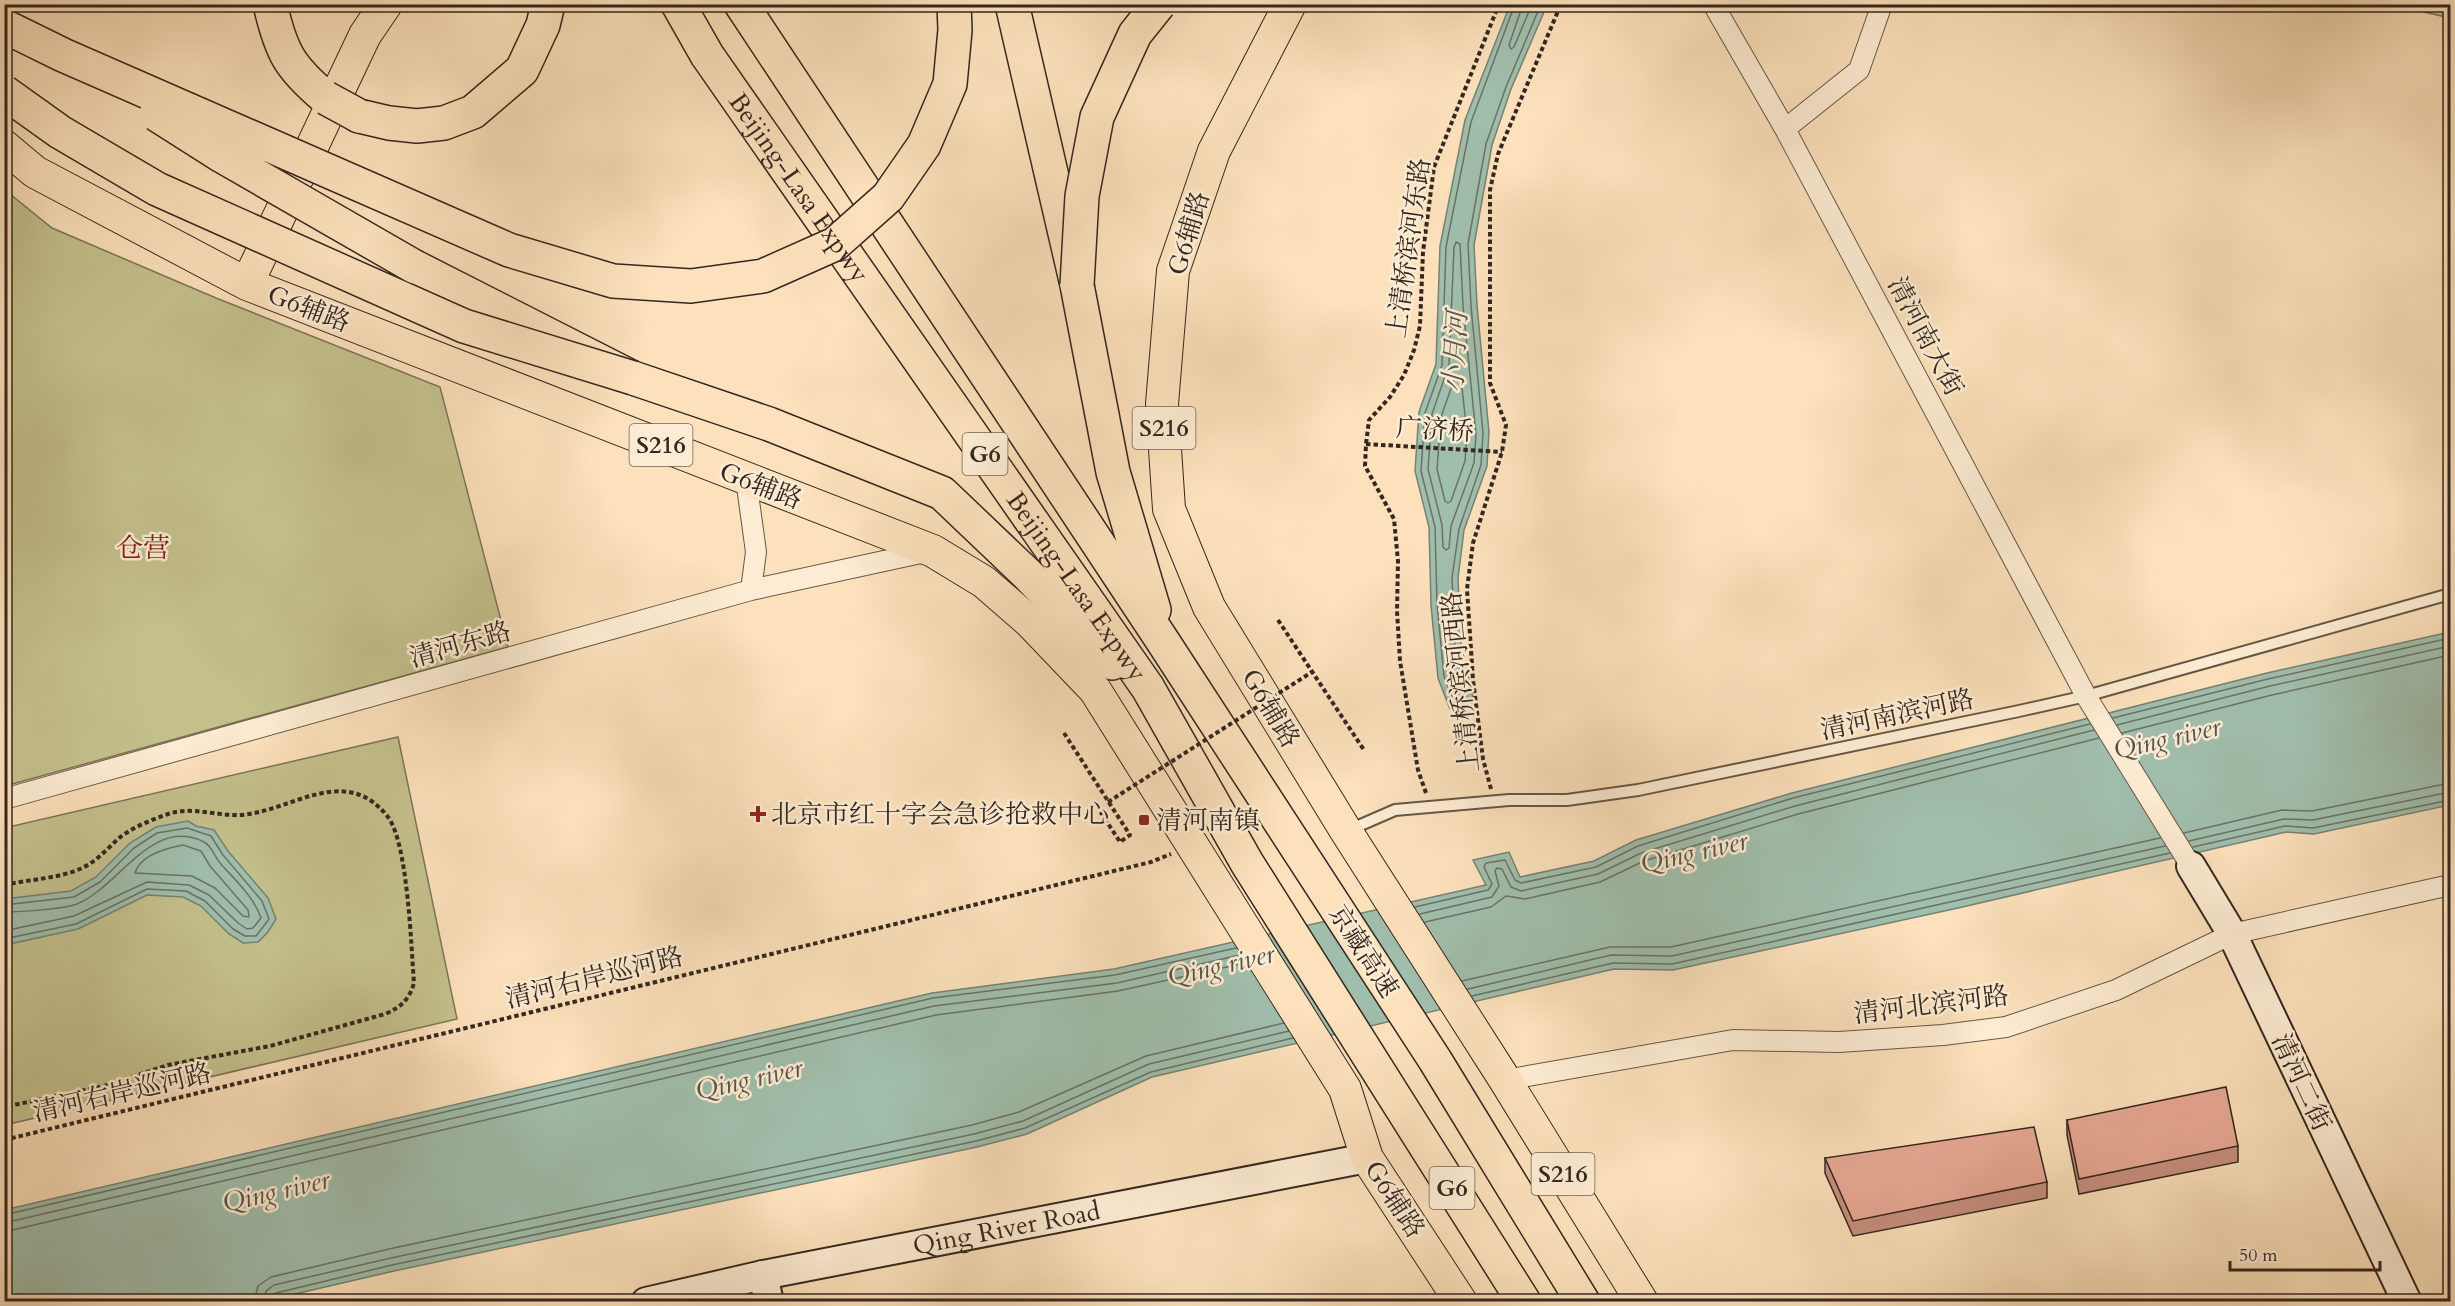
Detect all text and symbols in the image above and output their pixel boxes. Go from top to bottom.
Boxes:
street label: Beijing-Lasa Expwy [721,86,877,290]
street label: 上清桥滨河东路 [1378,156,1438,341]
street label: G6辅路 [1159,187,1218,279]
street label: 清河南大街 [1880,271,1972,402]
street label: G6辅路 [262,277,355,340]
water label: 小月河 [1435,306,1476,393]
road number: S216 [1132,407,1196,449]
street label: 广济桥 [1395,410,1475,449]
road number: S216 [630,424,692,466]
road number: G6 [962,433,1008,475]
street label: G6辅路 [714,454,807,517]
street label: Beijing-Lasa Expwy [998,485,1155,688]
district label: 仓营 [116,530,170,567]
street label: 上清桥滨河西路 [1434,590,1487,774]
street label: 清河东路 [405,613,515,676]
street label: G6辅路 [1233,662,1308,754]
street label: 清河南滨河路 [1817,681,1977,748]
water label: Qing river [2110,708,2225,769]
place label: 北京市红十字会急诊抢救中心 [771,797,1109,832]
place label: 清河南镇 [1156,803,1260,838]
marker: 北京市红十字会急诊抢救中心 [749,805,767,823]
marker: 清河南镇 [1137,813,1151,827]
water label: Qing river [1637,822,1752,883]
street label: 京藏高速 [1321,898,1407,1004]
water label: Qing river [1164,935,1279,996]
street label: 清河右岸巡河路 [502,938,687,1016]
street label: 清河北滨河路 [1852,978,2011,1031]
street label: 清河二街 [2264,1028,2339,1137]
water label: Qing river [692,1049,807,1110]
street label: 清河右岸巡河路 [30,1055,215,1130]
road number: S216 [1532,1153,1594,1195]
street label: G6辅路 [1357,1154,1433,1245]
water label: Qing river [219,1161,334,1222]
road number: G6 [1430,1167,1474,1209]
street label: Qing River Road [910,1193,1103,1264]
scale bar [2230,1234,2380,1272]
text: 50 m [2239,1243,2278,1268]

